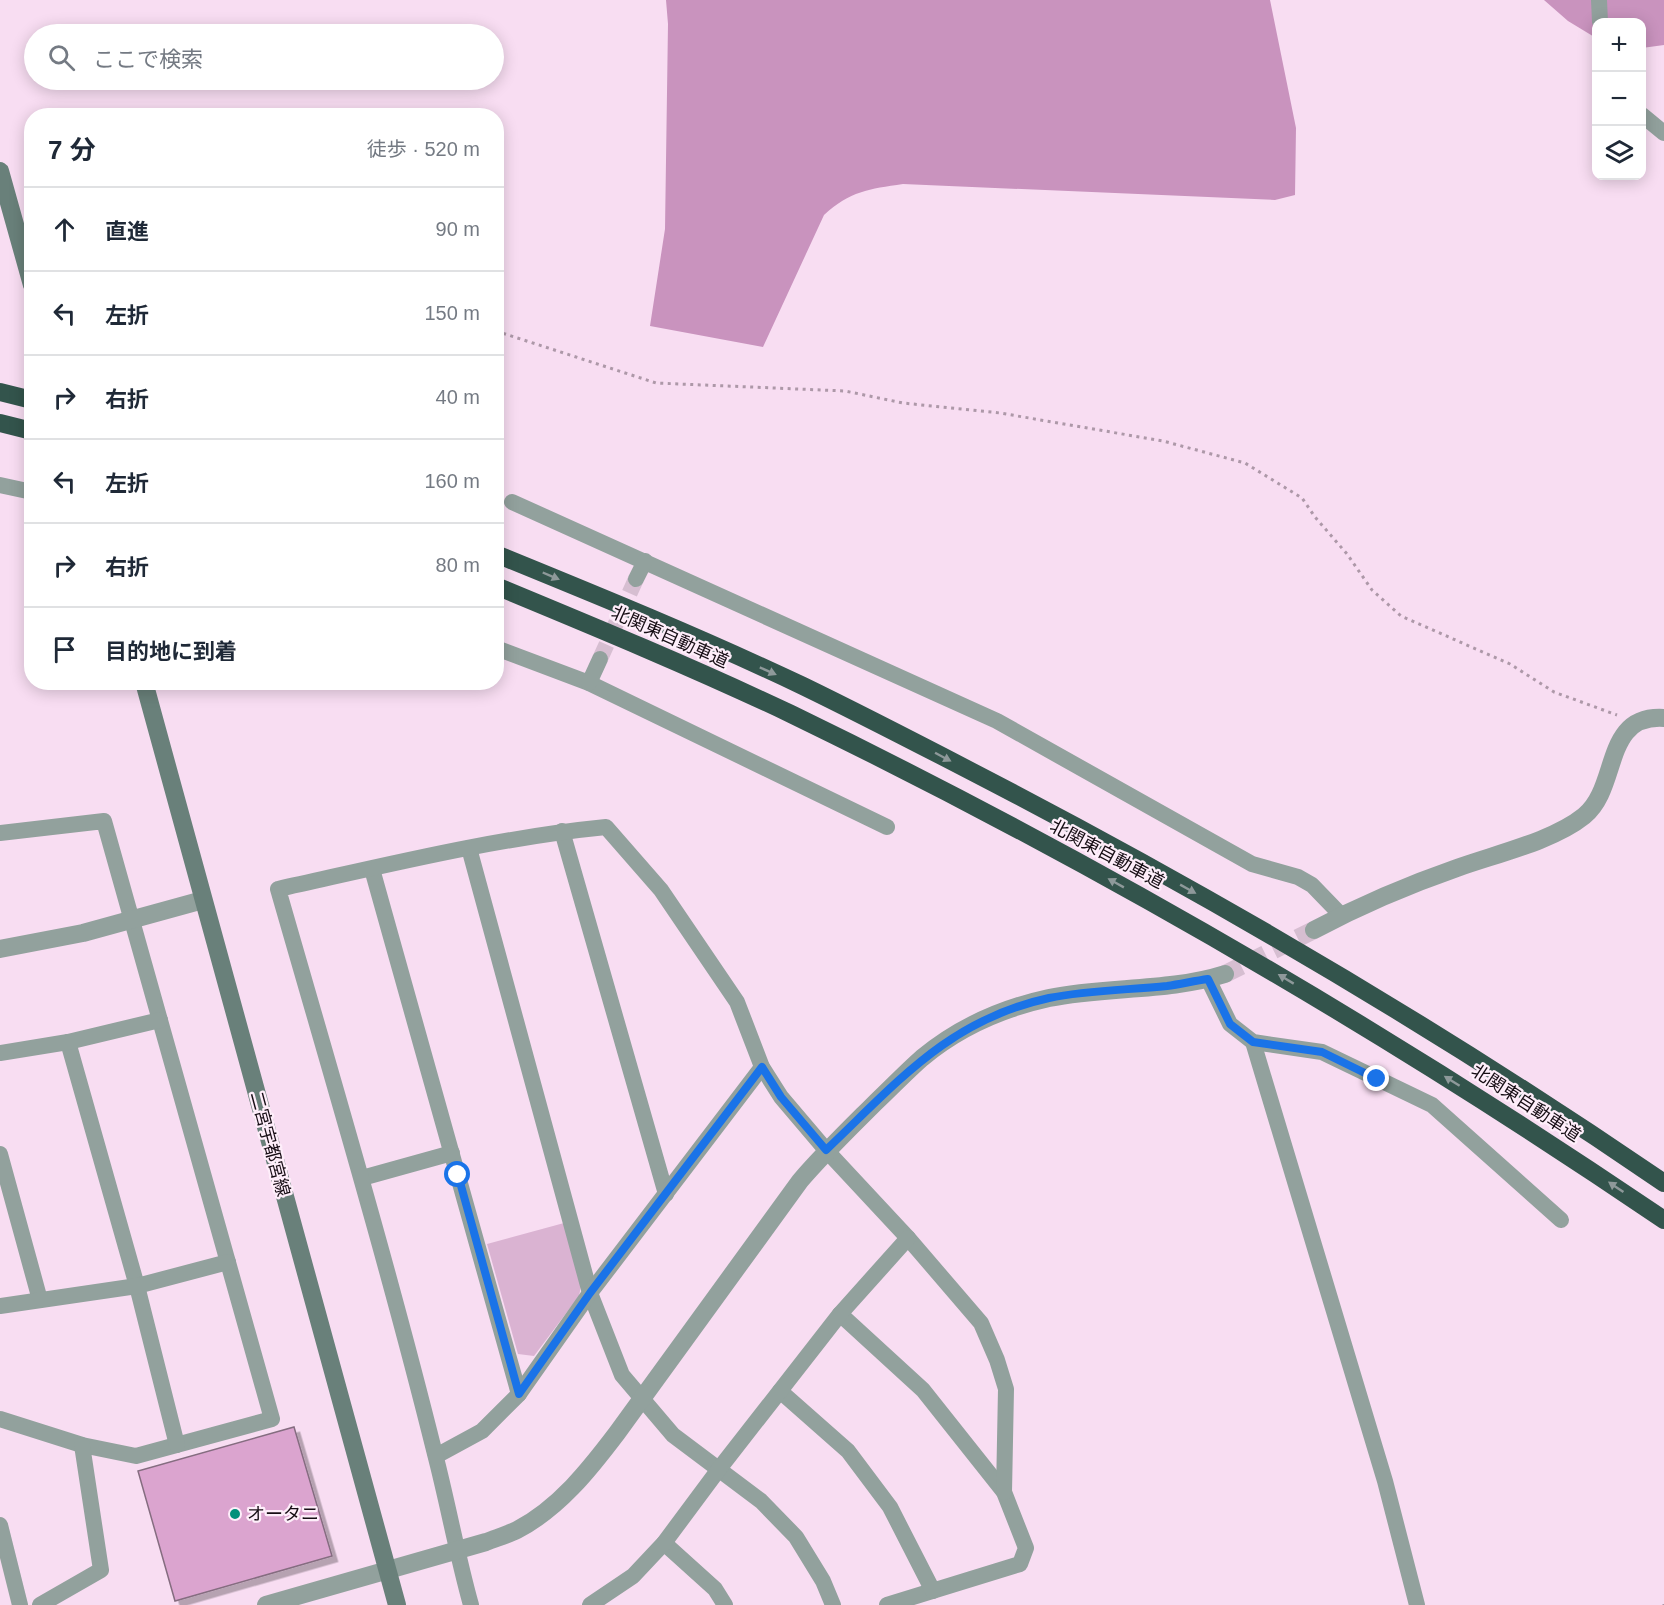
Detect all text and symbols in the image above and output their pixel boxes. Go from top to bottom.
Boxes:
map controls [1592,18,1646,180]
button: + [1592,18,1646,72]
search box [24,24,504,90]
icon: search [45,41,78,74]
text: ここで検索 [93,47,203,72]
button: − [1592,72,1646,126]
button: layers [1592,126,1646,180]
text: 7 分 [48,135,96,165]
text: 徒歩 · 520 m [367,138,480,160]
icon: ahead [48,213,81,246]
text: 90 m [436,218,480,240]
text: 直進 [105,219,149,244]
icon: left [48,297,81,330]
text: 150 m [424,302,480,324]
text: 左折 [105,303,149,328]
icon: right [48,381,81,414]
text: 40 m [436,386,480,408]
text: 右折 [105,387,149,412]
icon: left [48,465,81,498]
text: 160 m [424,470,480,492]
text: 左折 [105,471,149,496]
icon: right [48,549,81,582]
text: 80 m [436,554,480,576]
text: 右折 [105,555,149,580]
one-way arrow [542,571,560,581]
street label: 北関東自動車道 [608,602,732,672]
icon: arrive [48,633,81,666]
text: 目的地に到着 [105,639,237,664]
one-way arrow [759,666,776,675]
one-way arrow [934,752,951,761]
street label: 北関東自動車道 [1047,816,1167,892]
one-way arrow [1108,878,1125,888]
one-way arrow [1180,884,1197,894]
one-way arrow [1278,974,1294,985]
street label: 北関東自動車道 [1468,1060,1584,1146]
route end [1363,1065,1389,1091]
one-way arrow [1444,1076,1460,1087]
street label: 二宮宇都宮線 [246,1089,294,1199]
route start [444,1161,470,1187]
one-way arrow [1607,1182,1624,1193]
place label: オータニ [247,1504,319,1524]
marker: オータニ [228,1507,242,1521]

